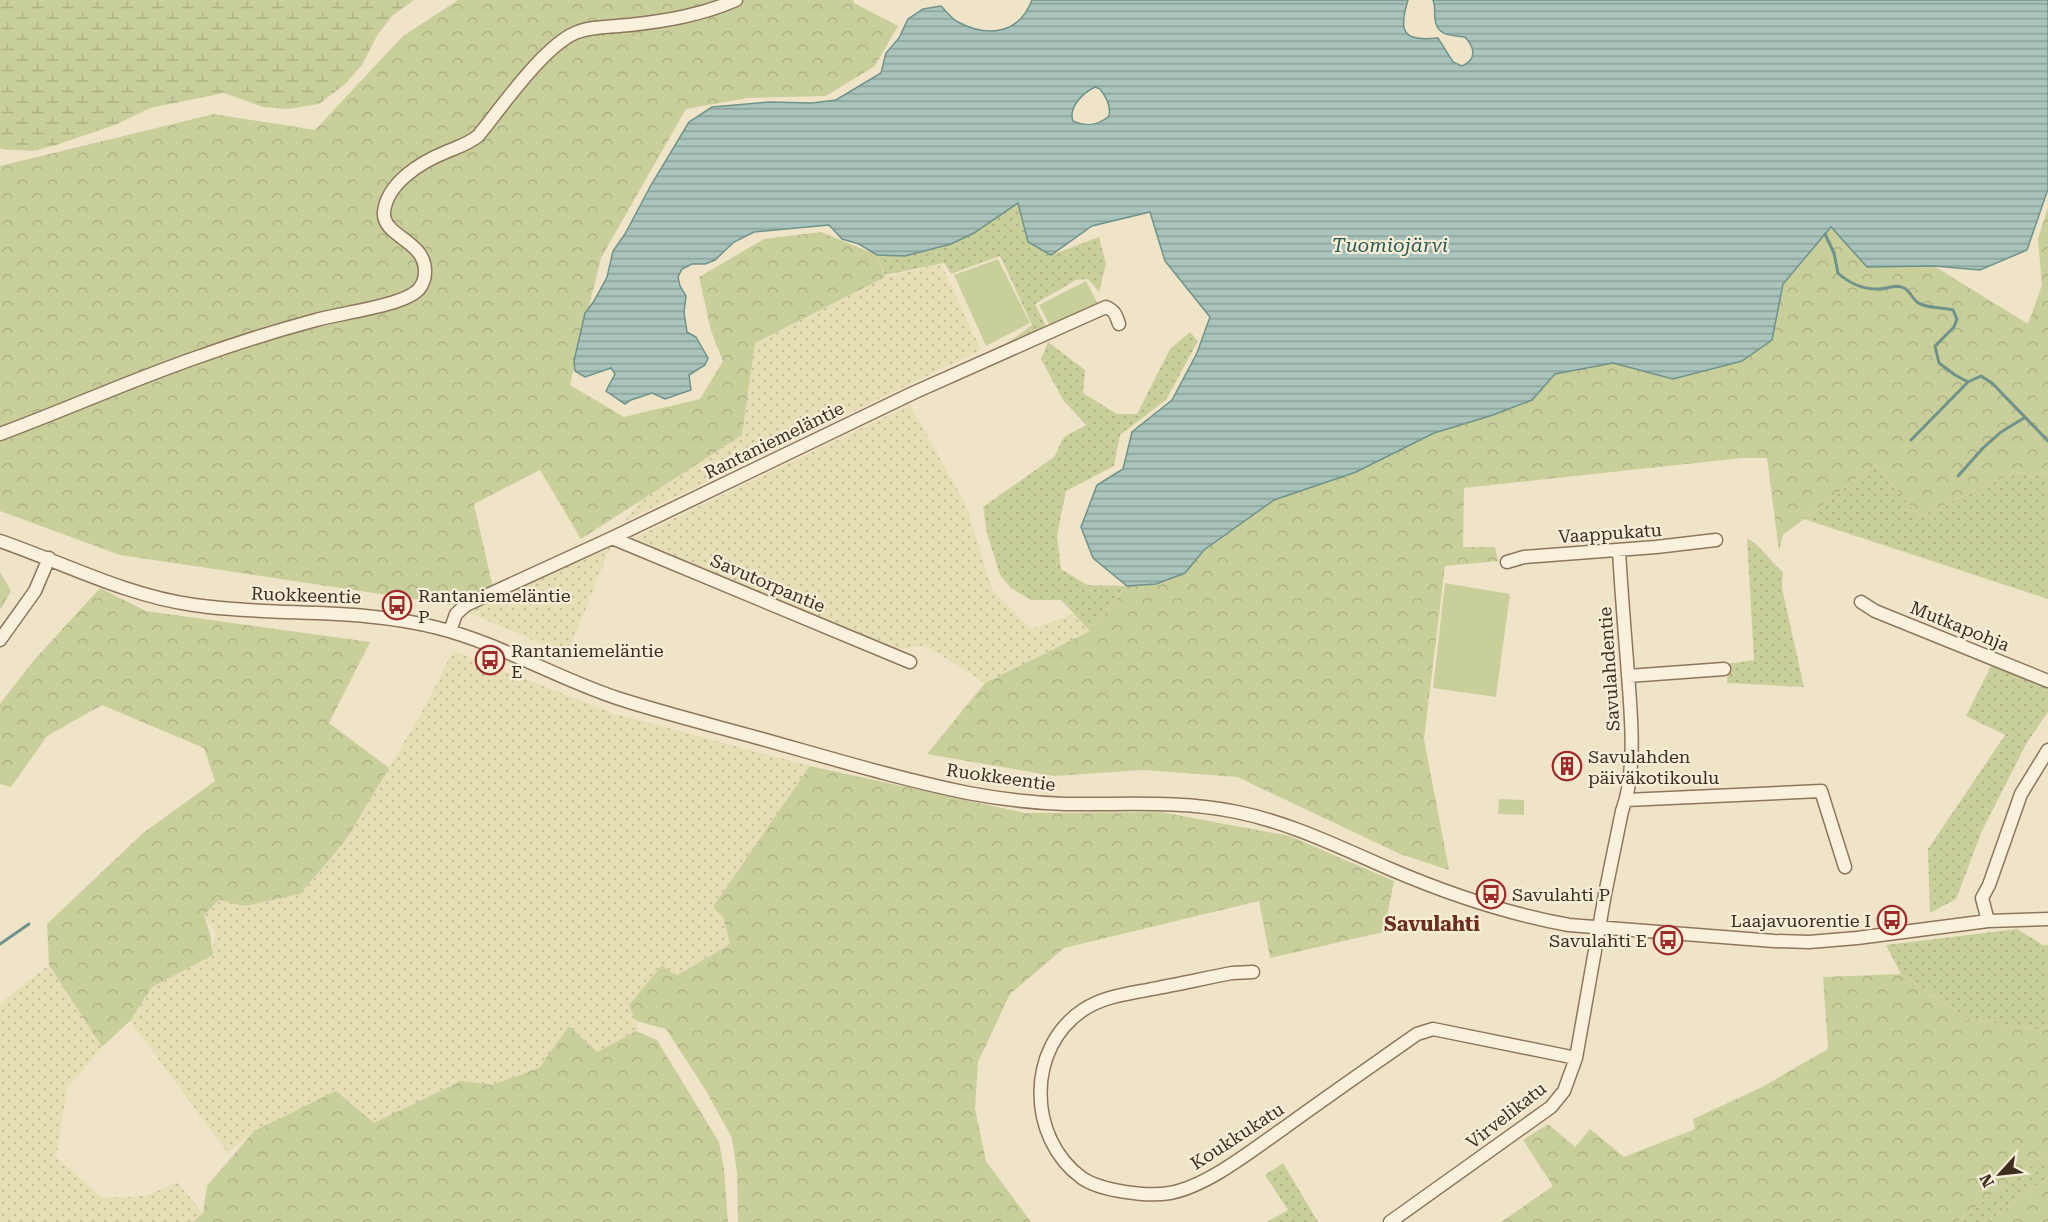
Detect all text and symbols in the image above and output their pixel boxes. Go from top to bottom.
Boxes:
water label: Tuomiojärvi [1332,233,1448,257]
street label: Rantaniemeläntie [701,397,847,483]
street label: Vaappukatu [1557,519,1663,547]
street label: Savutorpantie [707,549,829,617]
street label: Ruokkeentie [251,583,361,607]
place label: Rantaniemeläntie P [418,585,571,627]
bus stop icon: Rantaniemeläntie P [381,589,413,621]
street label: Mutkapohja [1907,597,2013,655]
street label: Savulahdentie [1594,606,1624,732]
place label: Rantaniemeläntie E [511,640,664,682]
bus stop icon: Rantaniemeläntie E [474,644,506,676]
place label: Savulahden päiväkotikoulu [1588,746,1719,788]
building icon: Savulahden päiväkotikoulu [1551,750,1583,782]
street label: Ruokkeentie [945,759,1057,795]
bus stop icon: Savulahti P [1475,878,1507,910]
place label: Savulahti P [1512,884,1610,905]
bus stop icon: Laajavuorentie I [1876,904,1908,936]
place label: Laajavuorentie I [1731,910,1871,931]
district label: Savulahti [1384,912,1480,936]
bus stop icon: Savulahti E [1652,924,1684,956]
place label: Savulahti E [1549,930,1647,951]
street label: Virvelikatu [1462,1077,1550,1153]
street label: Koukkukatu [1187,1098,1287,1174]
north arrow [1970,1144,2030,1204]
text: N [1976,1171,1998,1190]

